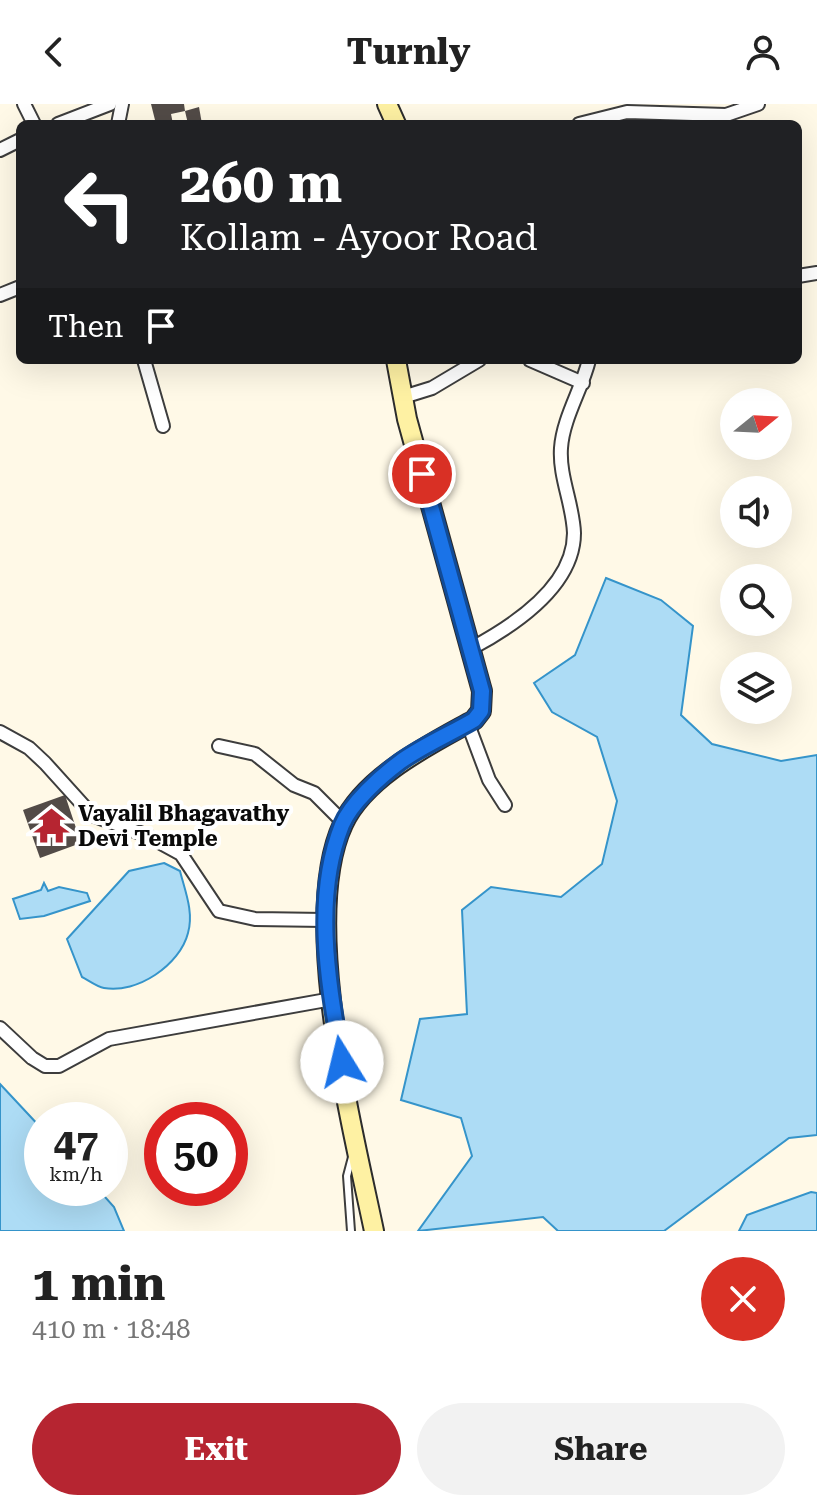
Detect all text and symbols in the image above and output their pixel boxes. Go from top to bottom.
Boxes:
icon: back [32,30,76,74]
icon: person [741,30,785,74]
text: Turnly [347,31,470,73]
text: 260 m [180,150,342,216]
icon: left [48,152,152,256]
text: Kollam - Ayoor Road [180,217,537,259]
icon: arrive [139,304,183,348]
text: Then [48,309,123,344]
north arrow [720,388,792,460]
map controls [720,388,792,724]
pin [388,440,456,508]
icon: arrive [400,452,444,496]
button: sound [720,476,792,548]
button: search [720,564,792,636]
button: layers [720,652,792,724]
place label: Vayalil Bhagavathy Devi Temple [78,801,290,851]
temple icon: Vayalil Bhagavathy Devi Temple [33,807,71,845]
position arrow [300,1020,384,1104]
speed limit sign: 50 [144,1102,248,1206]
text: 47 [54,1120,98,1167]
text: km/h [49,1162,103,1186]
text: 1 min [32,1256,165,1312]
button: close [701,1257,785,1341]
text: 410 m · 18:48 [32,1314,191,1344]
button: Exit [32,1403,401,1495]
button: Share [417,1403,785,1495]

